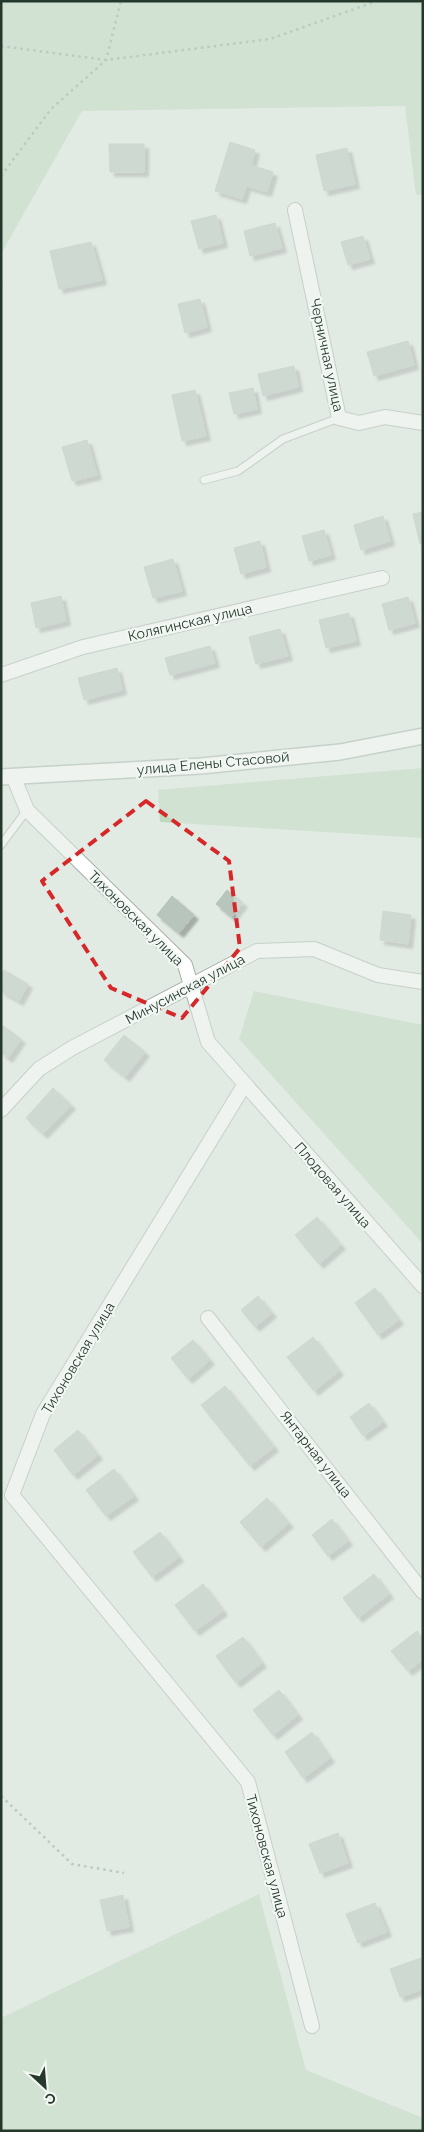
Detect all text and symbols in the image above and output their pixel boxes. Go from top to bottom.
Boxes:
street label: Черничная улица [307,297,347,413]
street label: Колягинская улица [126,600,254,644]
street label: улица Елены Стасовой [136,748,290,778]
street label: Тихоновская улица [85,867,187,969]
street label: Минусинская улица [123,951,247,1027]
street label: Плодовая улица [292,1139,374,1231]
street label: Тихоновская улица [38,1299,118,1417]
street label: Янтарная улица [277,1407,355,1501]
street label: Тихоновская улица [243,1792,291,1920]
north arrow [20,2062,70,2112]
text: С [43,2089,59,2108]

